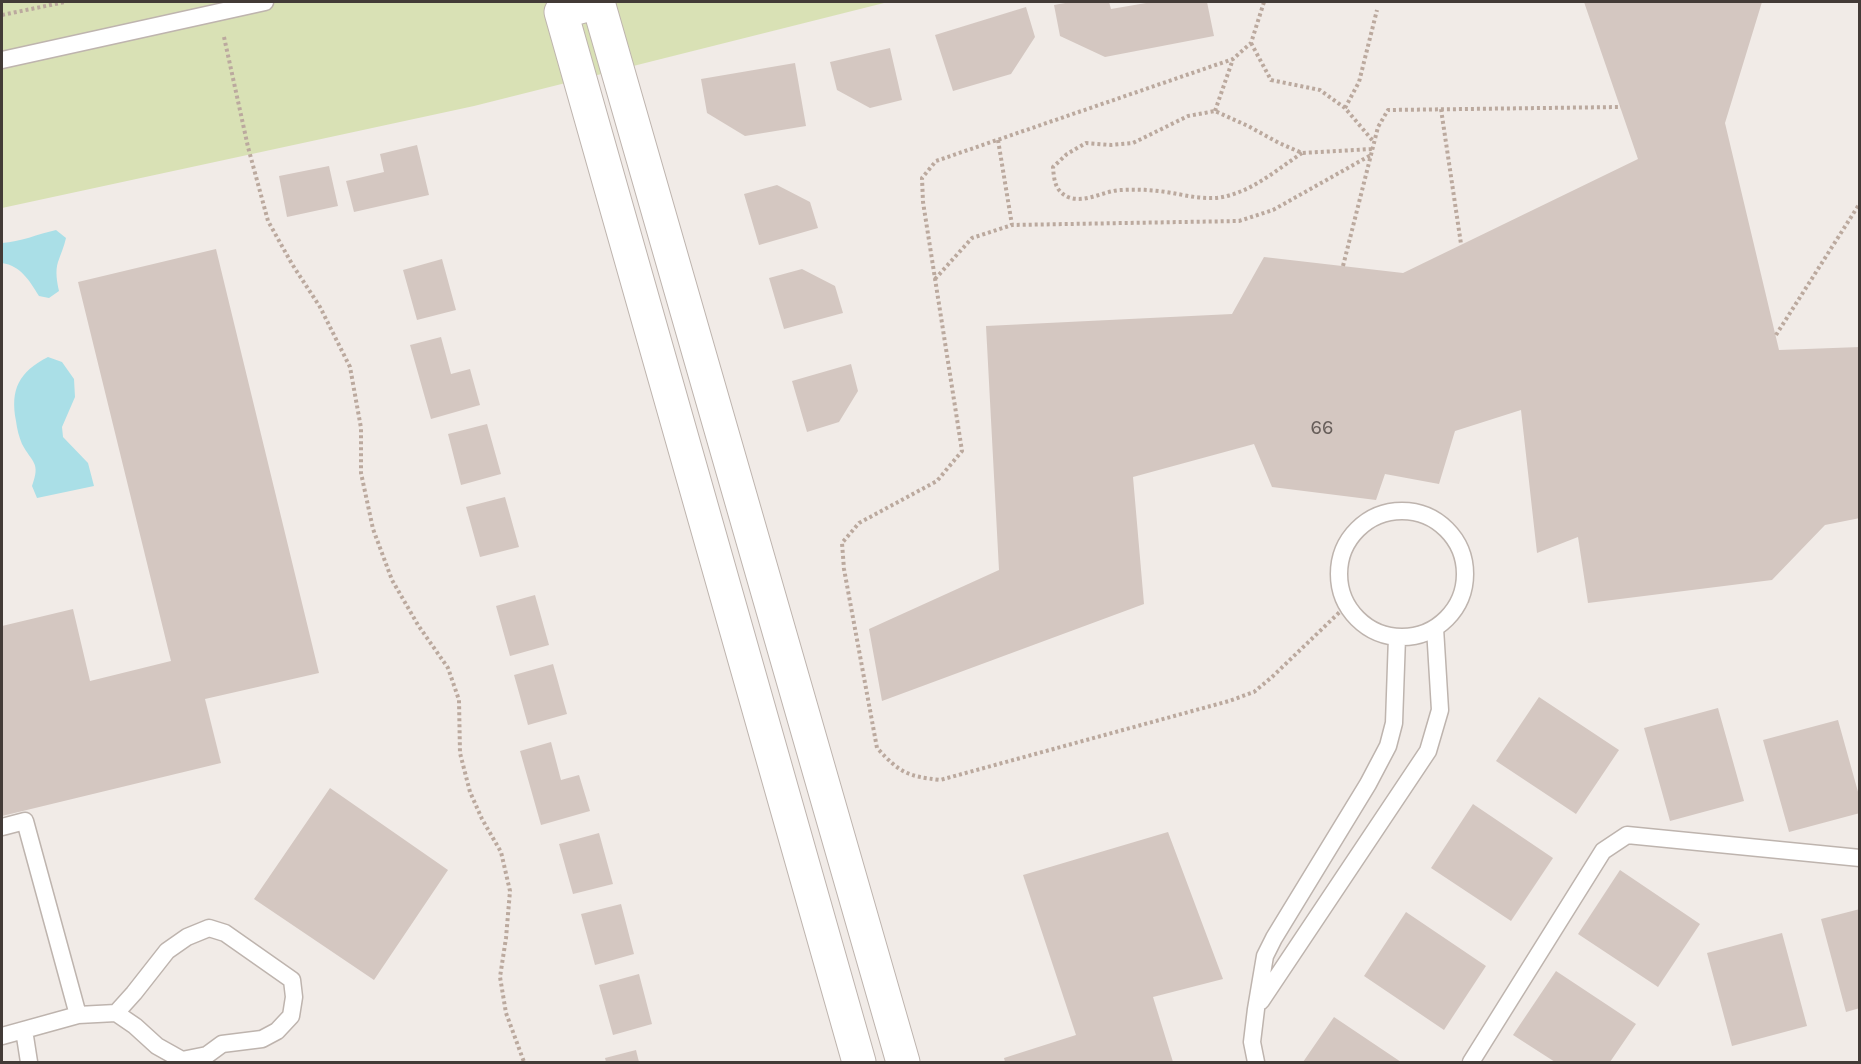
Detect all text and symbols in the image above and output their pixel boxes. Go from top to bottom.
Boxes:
house number: 66 [1311,416,1333,440]

